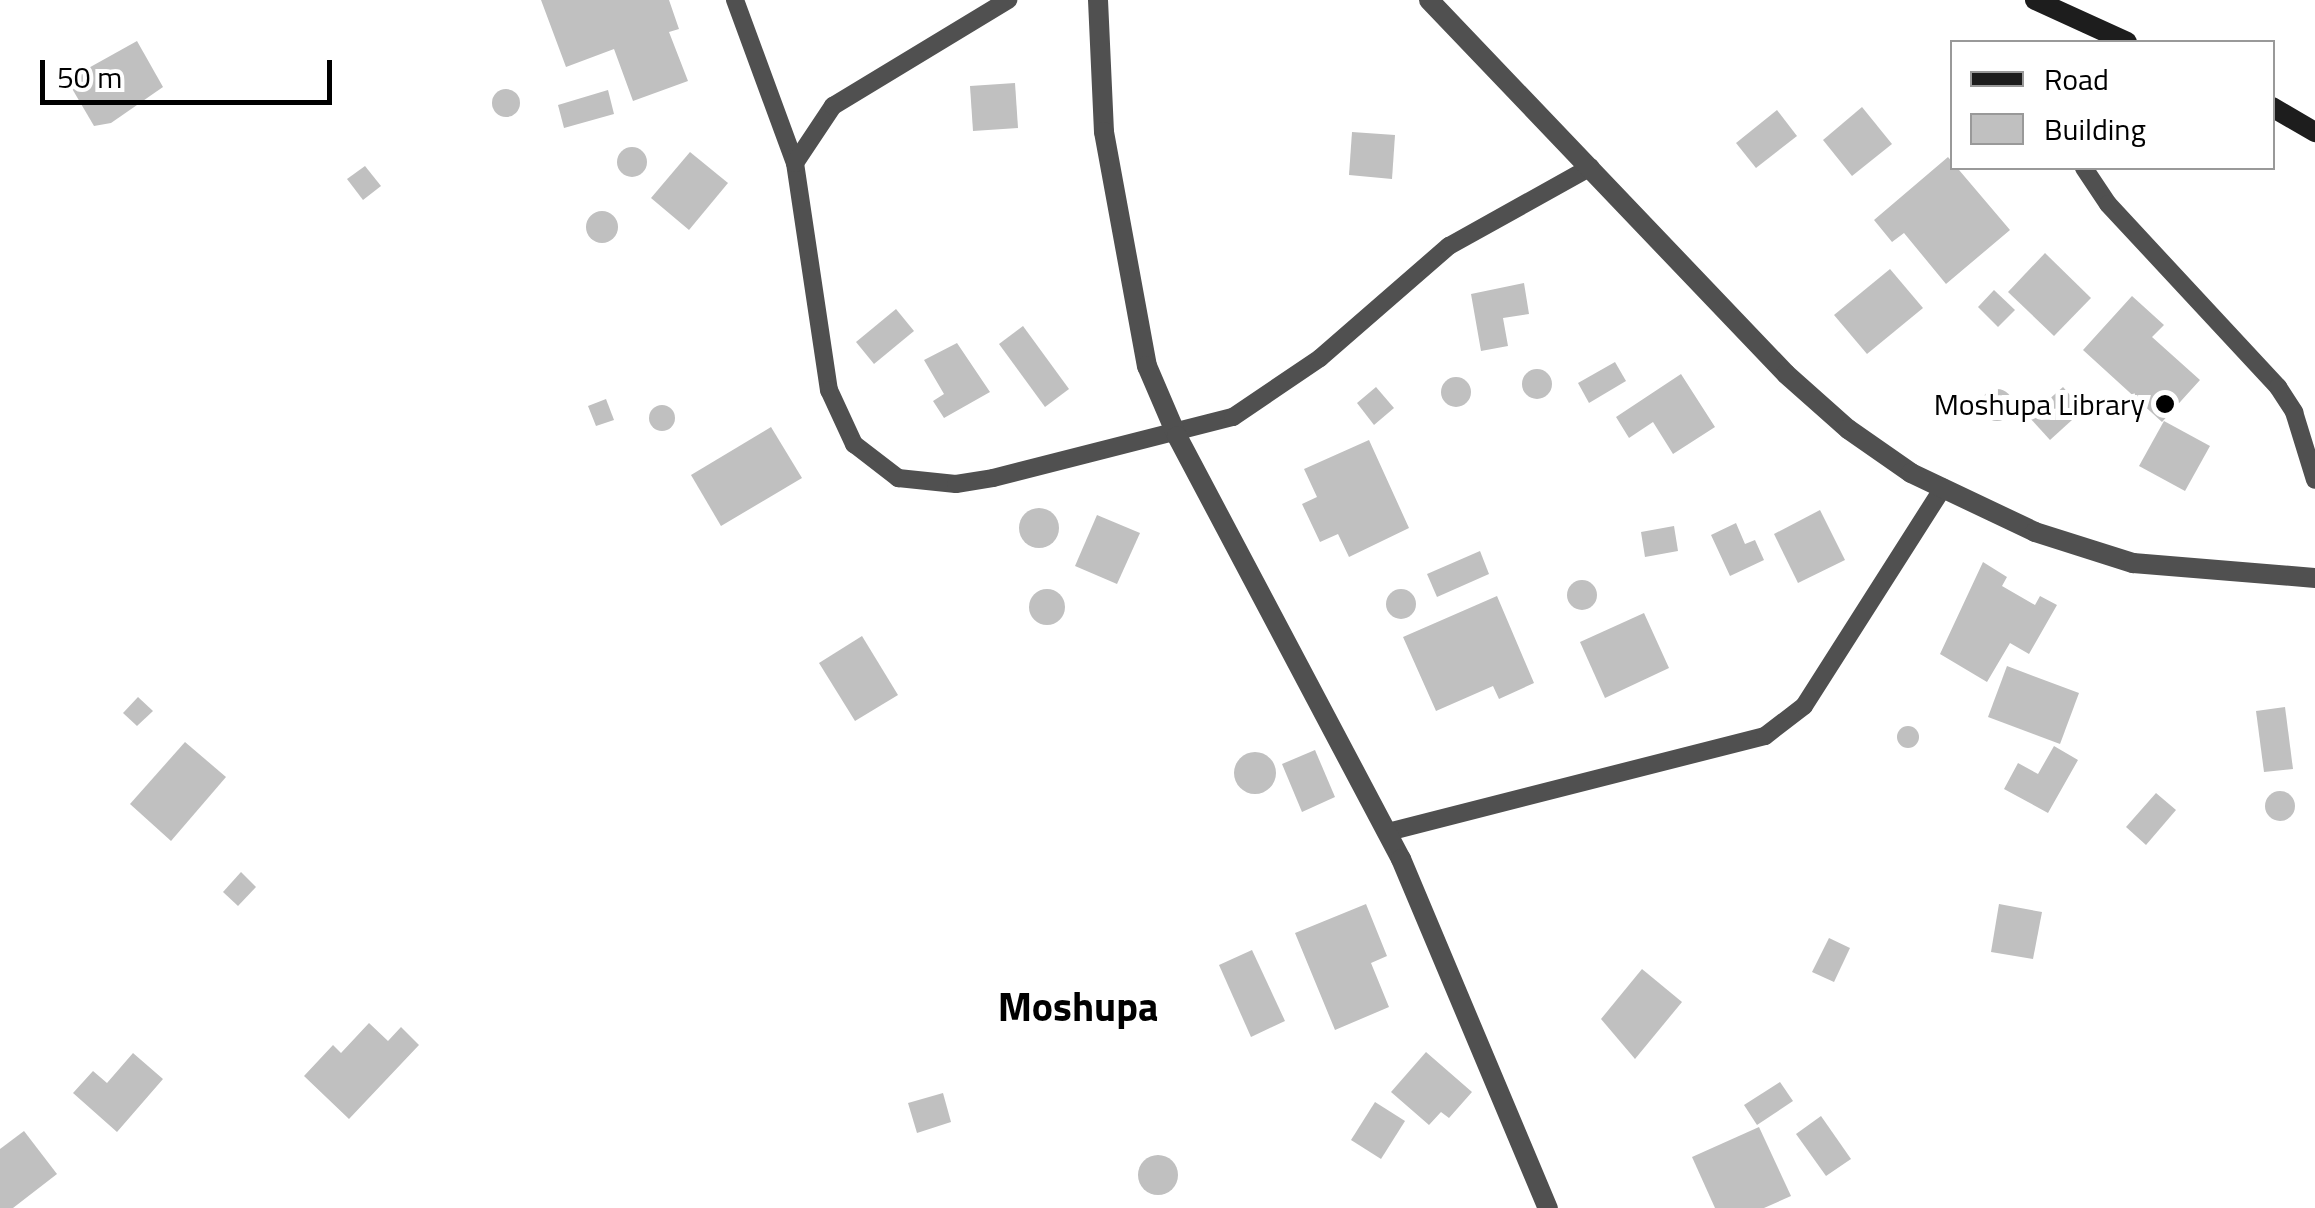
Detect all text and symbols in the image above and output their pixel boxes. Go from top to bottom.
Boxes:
scale bar [45,40,338,102]
legend [1950,40,2275,170]
text: 50 m [57,54,122,100]
text: Road [2044,56,2109,102]
text: Building [2044,106,2146,152]
place label: Moshupa Library [1934,386,2145,422]
marker: Moshupa Library [2154,393,2176,415]
district label: Moshupa [998,983,1158,1031]

